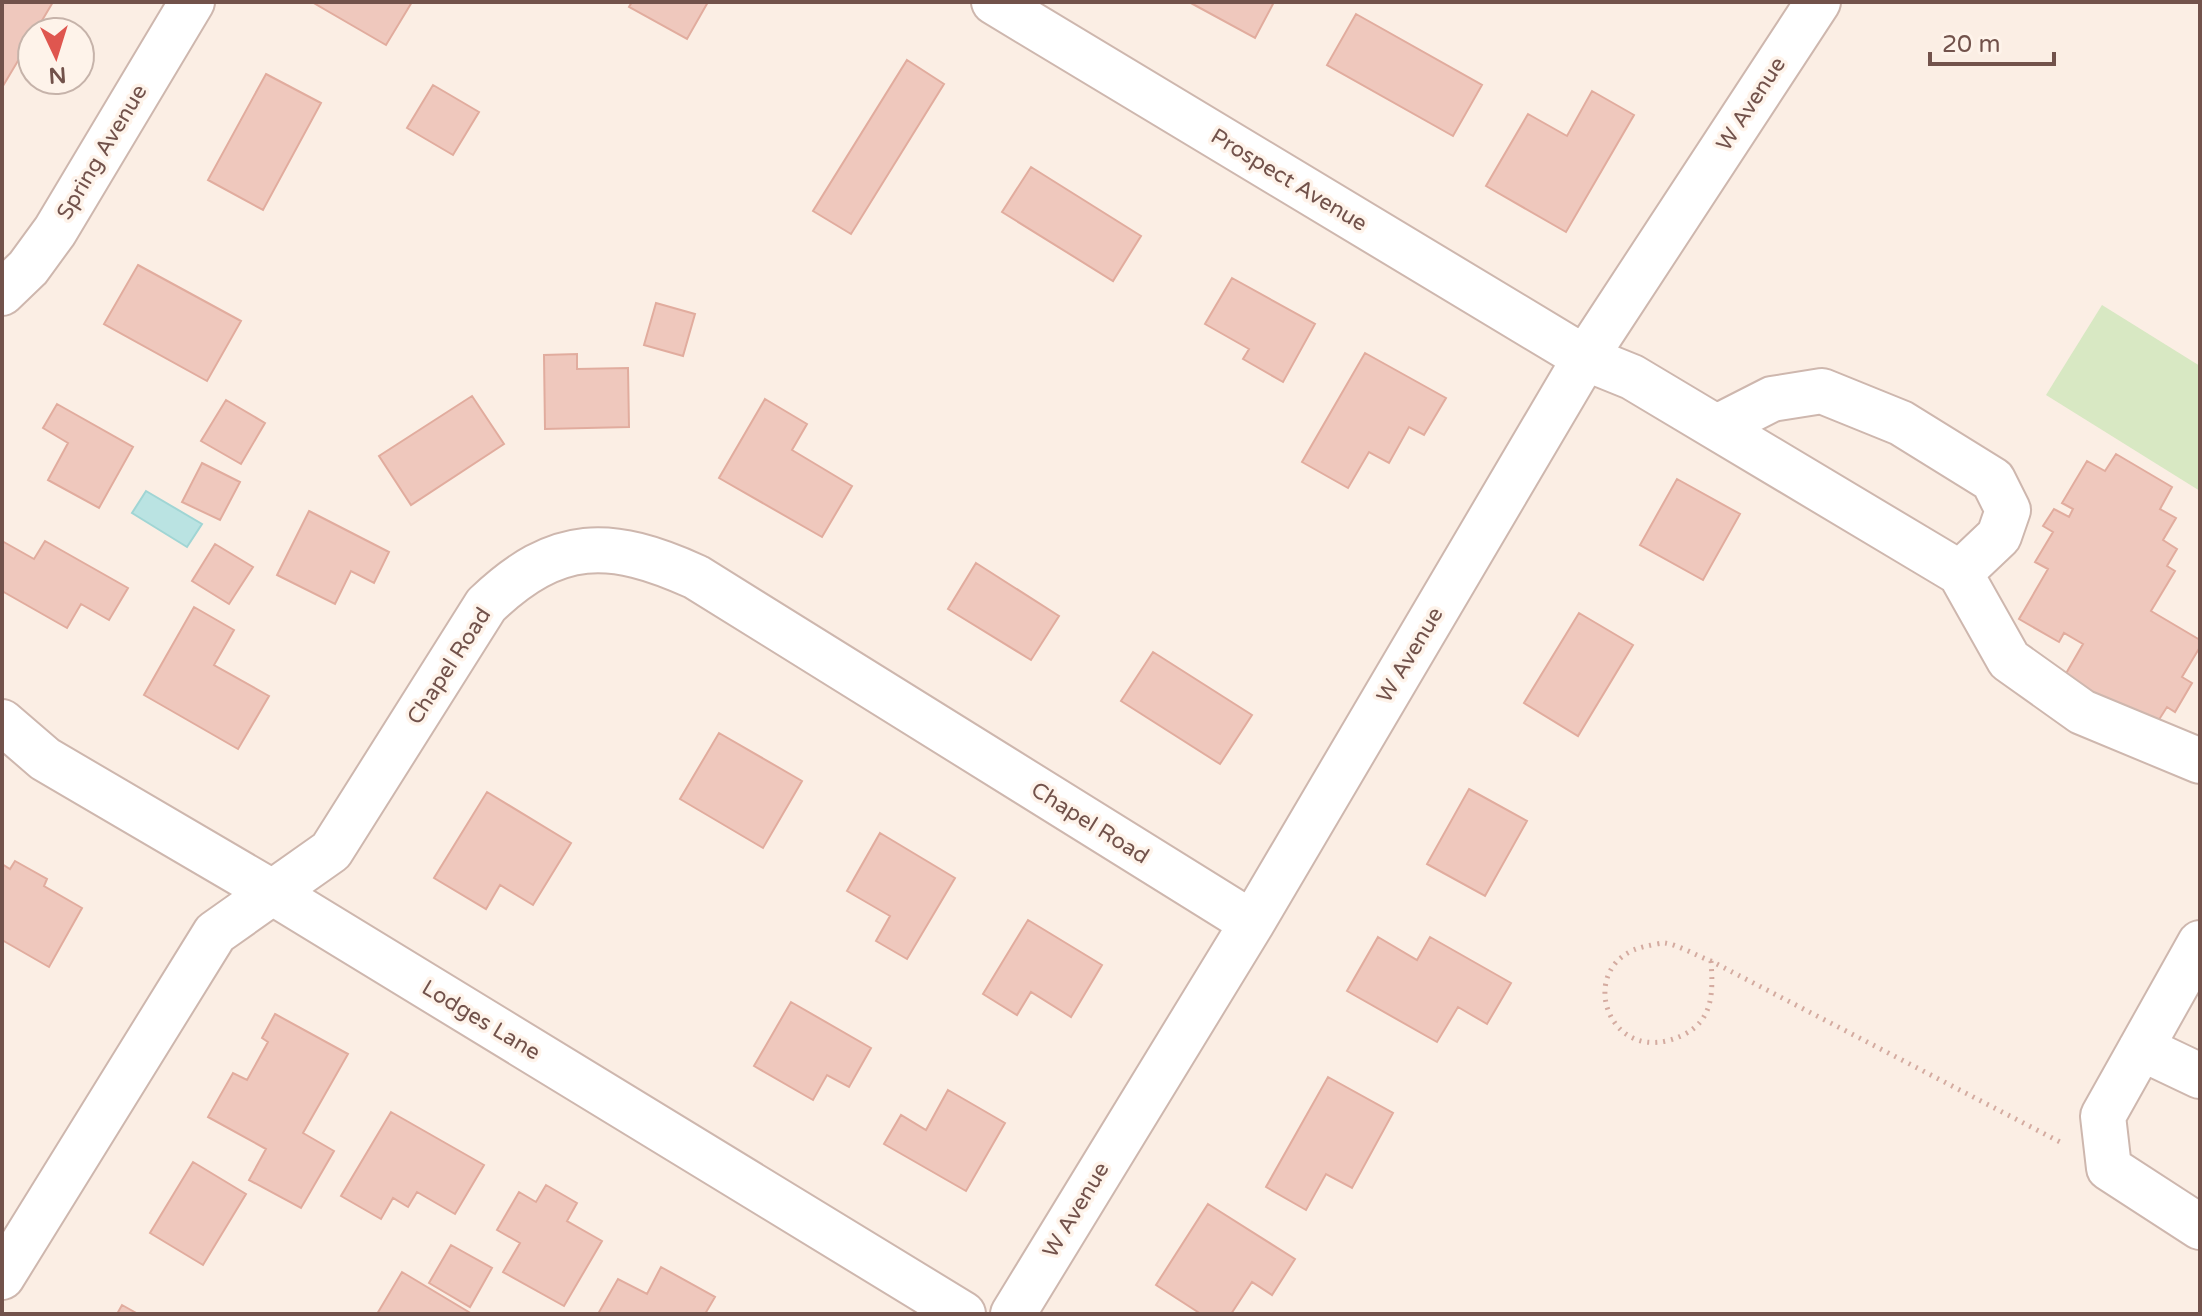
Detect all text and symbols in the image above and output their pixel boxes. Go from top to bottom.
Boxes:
north arrow [16,16,96,96]
scale bar [1930,16,2054,66]
text: 20 m [1942,30,2000,59]
street label: W Avenue [1711,52,1791,156]
text: N [48,61,67,89]
street label: Spring Avenue [51,80,153,224]
street label: Prospect Avenue [1206,123,1372,237]
street label: Chapel Road [402,603,496,729]
street label: W Avenue [1371,603,1449,707]
street label: Chapel Road [1026,777,1154,869]
street label: Lodges Lane [417,974,545,1066]
street label: W Avenue [1037,1158,1115,1262]

